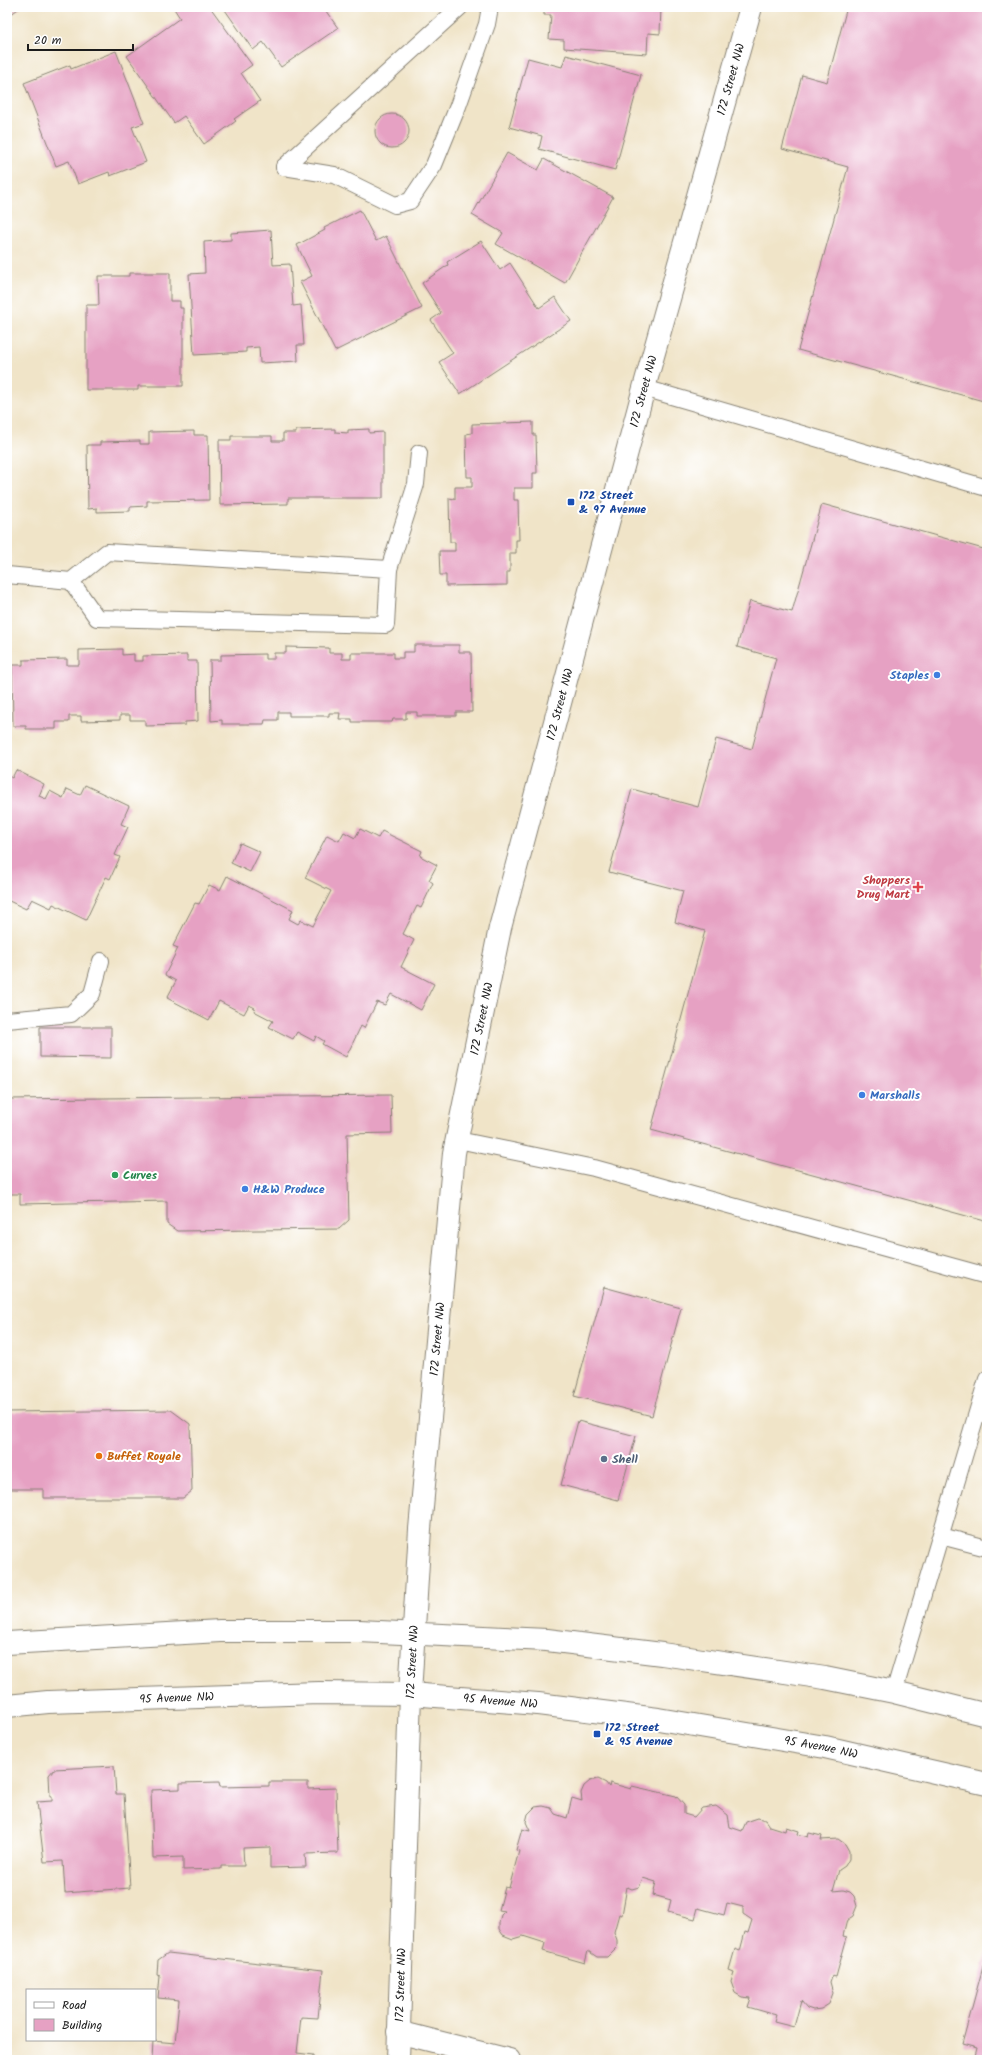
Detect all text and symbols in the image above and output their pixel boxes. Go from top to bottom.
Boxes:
scale bar [28,26,133,52]
text: 20 m [34,31,62,50]
street label: 172 Street NW [712,41,750,118]
street label: 172 Street NW [625,353,663,430]
place label: 172 Street & 97 Avenue [579,486,646,519]
marker: 172 Street & 97 Avenue [566,497,576,507]
street label: 172 Street NW [541,666,579,743]
place label: Staples [890,666,929,685]
marker: Staples [932,670,942,680]
place label: Shoppers Drug Mart [856,871,911,904]
marker: Shoppers Drug Mart [913,882,923,892]
street label: 172 Street NW [465,981,499,1057]
place label: Marshalls [870,1086,920,1105]
marker: Marshalls [857,1090,867,1100]
place label: Curves [123,1166,158,1185]
marker: Curves [110,1170,120,1180]
place label: H&W Produce [253,1180,325,1199]
marker: H&W Produce [240,1184,250,1194]
street label: 172 Street NW [425,1301,450,1377]
place label: Buffet Royale [107,1447,181,1466]
place label: Shell [612,1450,638,1469]
marker: Buffet Royale [94,1451,104,1461]
marker: Shell [599,1454,609,1464]
street label: 172 Street NW [401,1625,424,1699]
street label: 95 Avenue NW [139,1687,214,1709]
street label: 95 Avenue NW [462,1689,538,1714]
place label: 172 Street & 95 Avenue [605,1718,673,1751]
marker: 172 Street & 95 Avenue [592,1729,602,1739]
street label: 95 Avenue NW [782,1731,860,1764]
street label: 172 Street NW [390,1948,412,2022]
legend [26,1989,156,2041]
text: Road [62,1996,87,2015]
text: Building [62,2016,102,2035]

